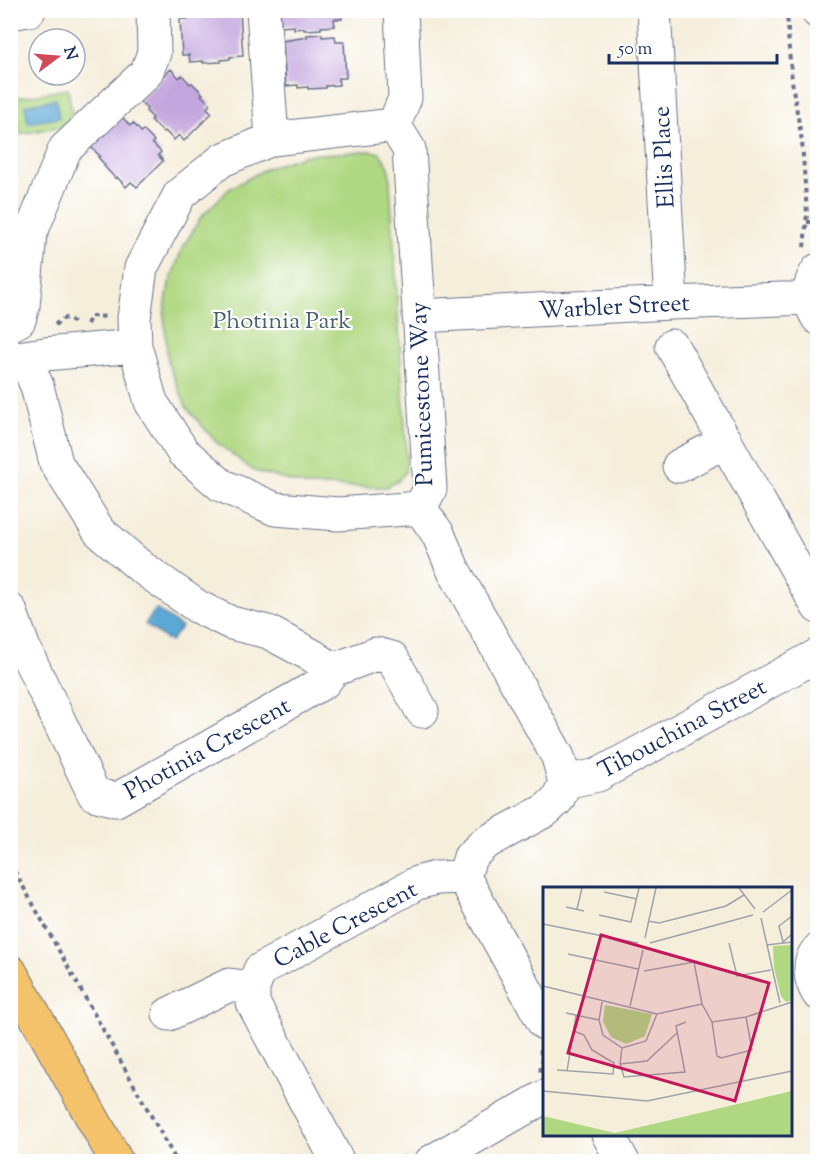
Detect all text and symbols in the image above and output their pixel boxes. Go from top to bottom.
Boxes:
north arrow [27,27,87,87]
scale bar [609,27,777,65]
text: 50 m [617,37,653,63]
text: N [56,44,82,63]
street label: Ellis Place [645,105,685,209]
street label: Warbler Street [538,287,691,329]
street label: Pumicestone Way [403,301,443,487]
park label: Photinia Park [213,305,351,339]
street label: Tibouchina Street [593,671,773,789]
street label: Photinia Crescent [119,690,297,810]
street label: Cable Crescent [268,874,424,978]
inset map [543,887,792,1136]

